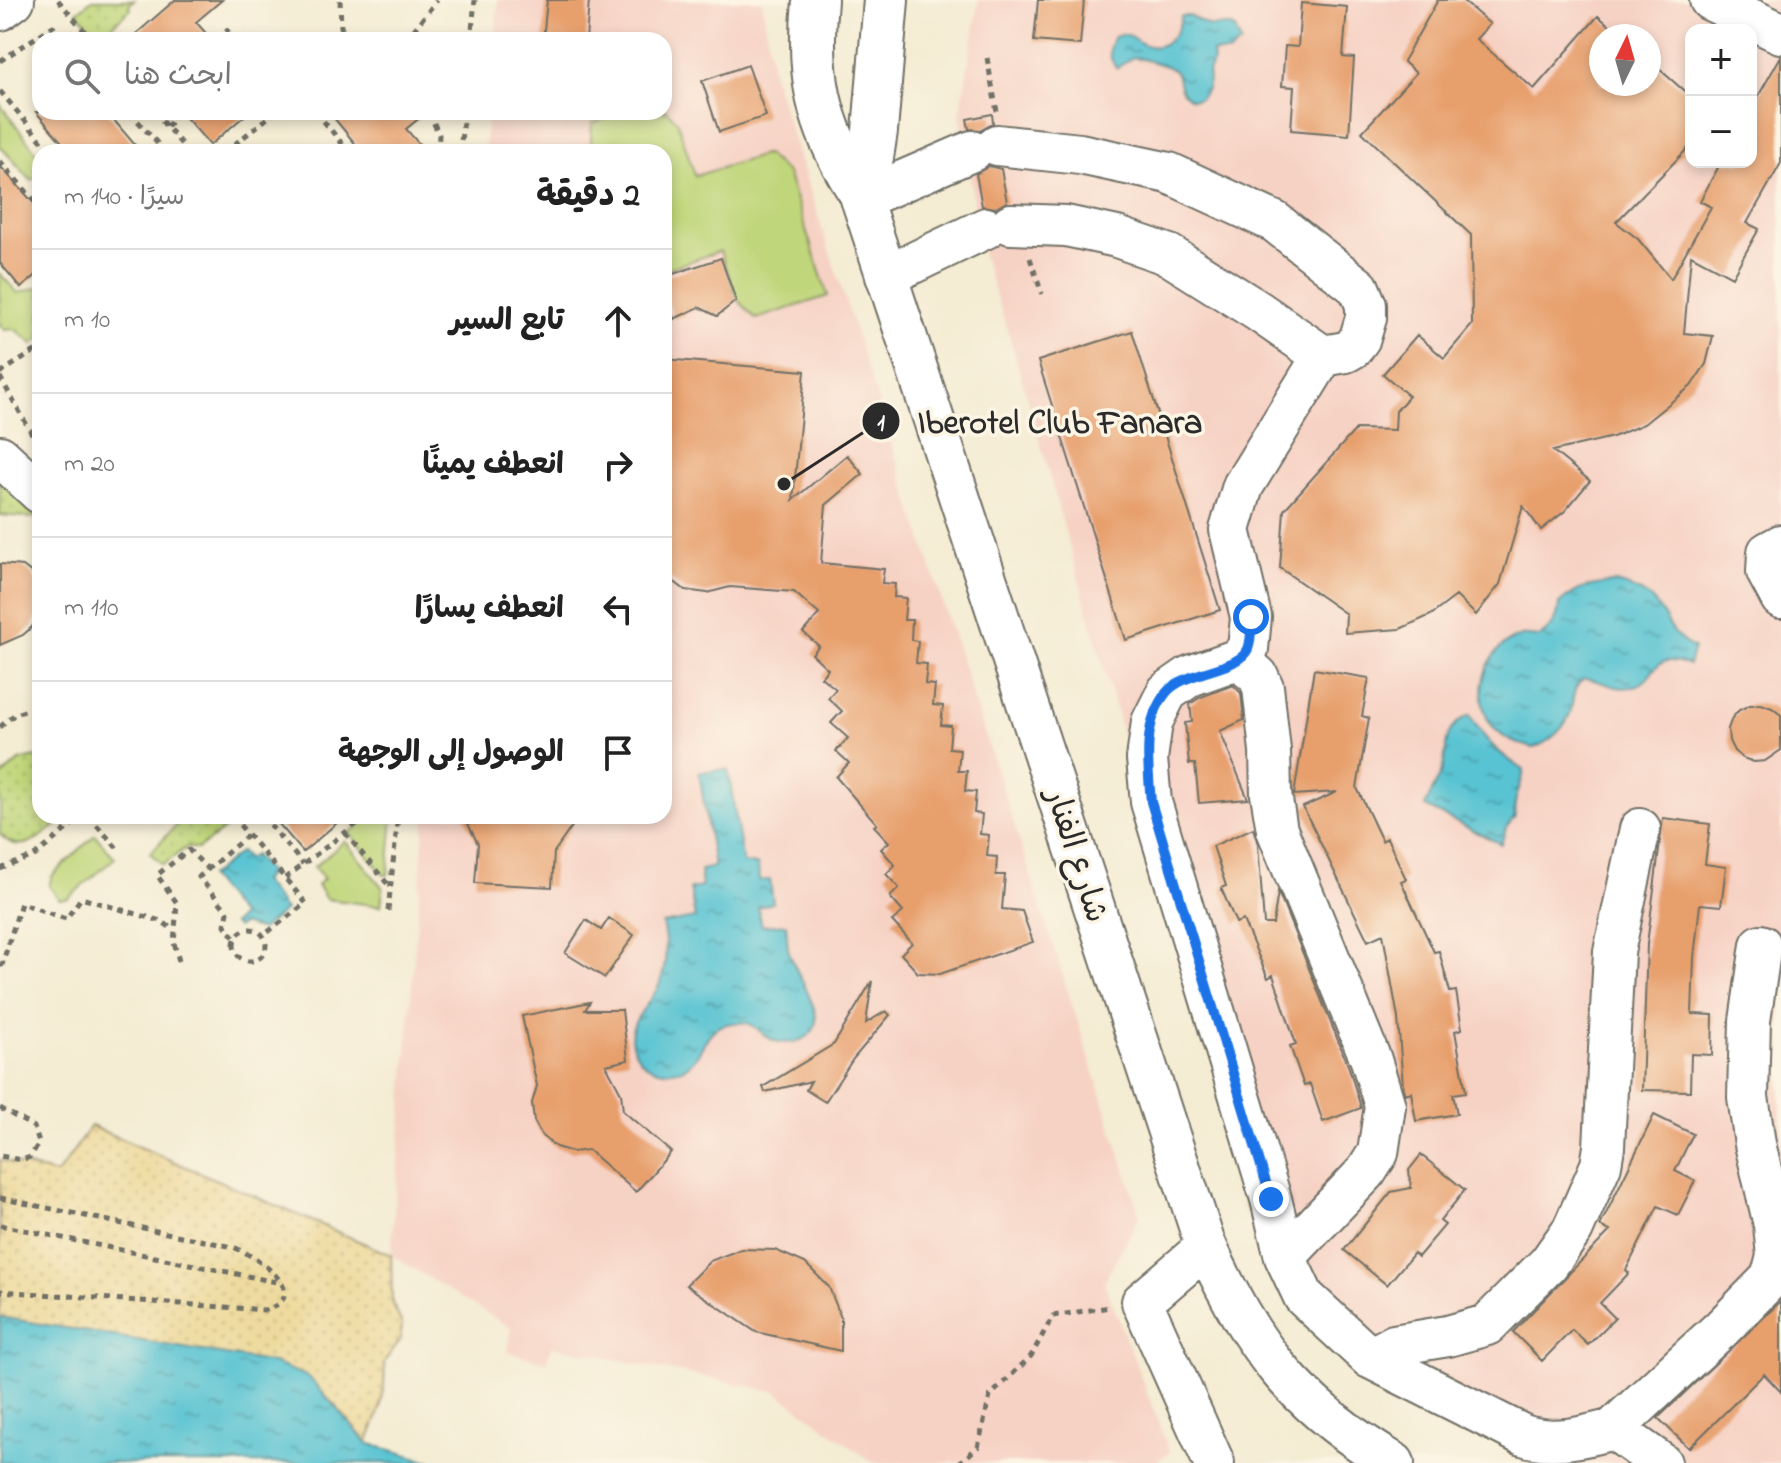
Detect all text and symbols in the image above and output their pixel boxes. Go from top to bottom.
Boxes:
north arrow [1589,24,1661,96]
map controls [1685,24,1757,168]
button: + [1685,24,1757,96]
search box [32,32,672,120]
icon: search [60,54,104,98]
text: ابحث هنا [124,55,232,99]
button: − [1685,96,1757,168]
text: 2 دقيقة [536,172,640,222]
text: سيرًا · 140 m [64,179,185,217]
icon: ahead [596,299,640,343]
text: تابع السير [450,300,564,344]
text: 10 m [64,302,110,340]
callout: Iberotel Club Fanara [861,392,1218,450]
text: Iberotel Club Fanara [918,400,1202,450]
text: 1 [877,407,885,442]
icon: right [596,443,640,487]
text: انعطف يمينًا [423,444,564,488]
text: 20 m [64,446,115,484]
icon: left [596,587,640,631]
text: انعطف يسارًا [415,588,564,632]
text: 110 m [64,590,118,628]
route start [1233,599,1269,635]
icon: arrive [596,731,640,775]
text: الوصول إلى الوجهة [338,732,564,776]
street label: شارع الفنار [1030,780,1118,929]
route end [1253,1181,1289,1217]

